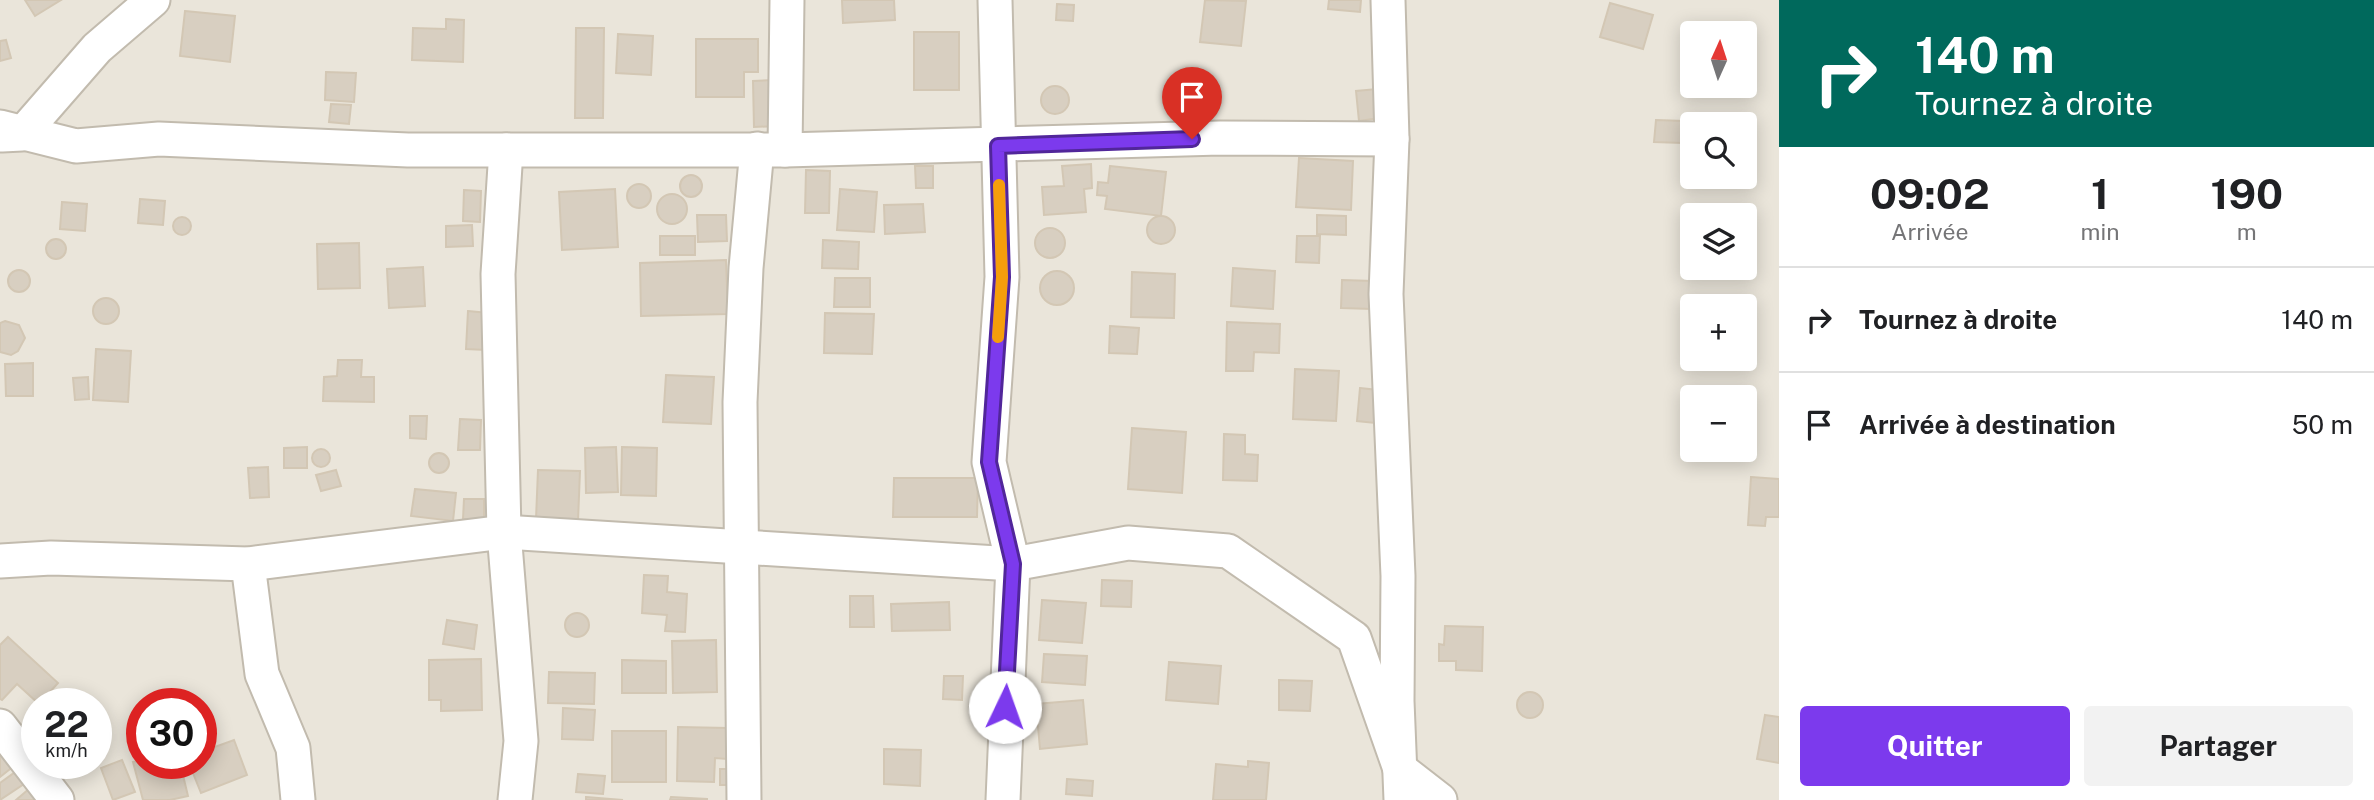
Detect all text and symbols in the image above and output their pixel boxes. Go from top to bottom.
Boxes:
north arrow [1680,21,1757,98]
map controls [1680,21,1757,462]
text: 140 m [1915,26,2055,84]
icon: right [1800,28,1891,119]
pin [1162,67,1222,139]
icon: arrive [1173,78,1211,116]
text: Tournez à droite [1915,85,2153,122]
button: search [1680,112,1757,189]
text: 09:02 [1870,169,1990,218]
text: 1 [2091,169,2109,218]
text: 190 [2210,169,2283,218]
button: layers [1680,203,1757,280]
text: Arrivée [1891,218,1968,245]
text: min [2081,218,2120,245]
text: m [2237,218,2257,245]
button: + [1680,294,1757,371]
icon: right [1800,301,1838,339]
text: Tournez à droite [1859,304,2057,335]
text: 140 m [2281,304,2353,335]
button: − [1680,385,1757,462]
icon: arrive [1800,406,1838,444]
text: Arrivée à destination [1859,409,2116,440]
text: 50 m [2292,409,2353,440]
position arrow [968,670,1042,744]
speed limit sign: 30 [126,688,217,779]
text: 22 [44,704,89,745]
button: Quitter [1800,706,2070,786]
button: Partager [2084,706,2353,786]
text: km/h [45,740,88,761]

